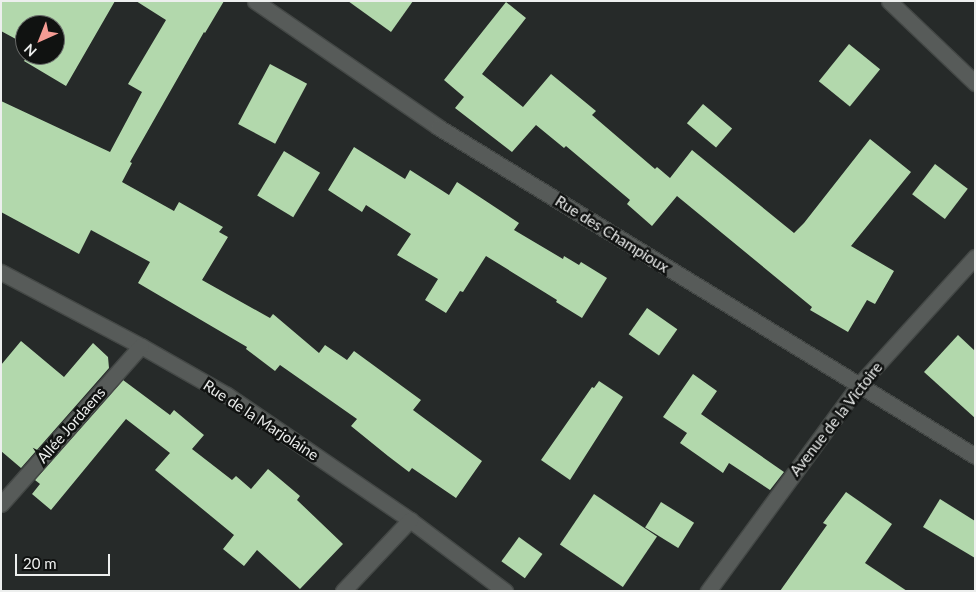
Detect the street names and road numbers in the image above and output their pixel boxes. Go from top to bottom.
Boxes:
street label: Rue des Champioux [552,192,672,276]
street label: Avenue de la Victoire [786,358,886,480]
street label: Rue de la Marjolaine [200,376,322,464]
street label: Allée Jordaens [33,383,109,467]

